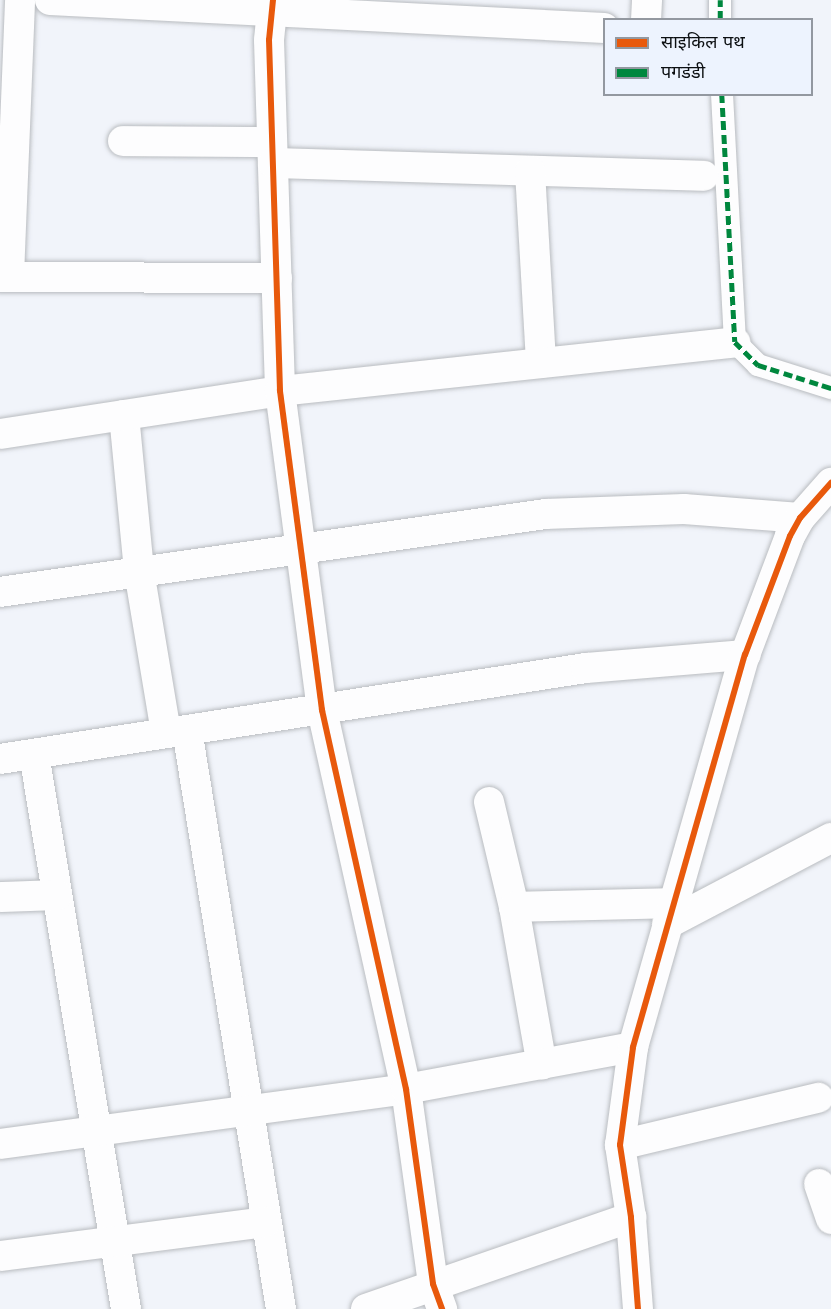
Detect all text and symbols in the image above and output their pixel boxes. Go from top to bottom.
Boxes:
legend [603,18,813,96]
text: साइकिल पथ [661,31,745,52]
text: पगडंडी [661,61,705,82]

